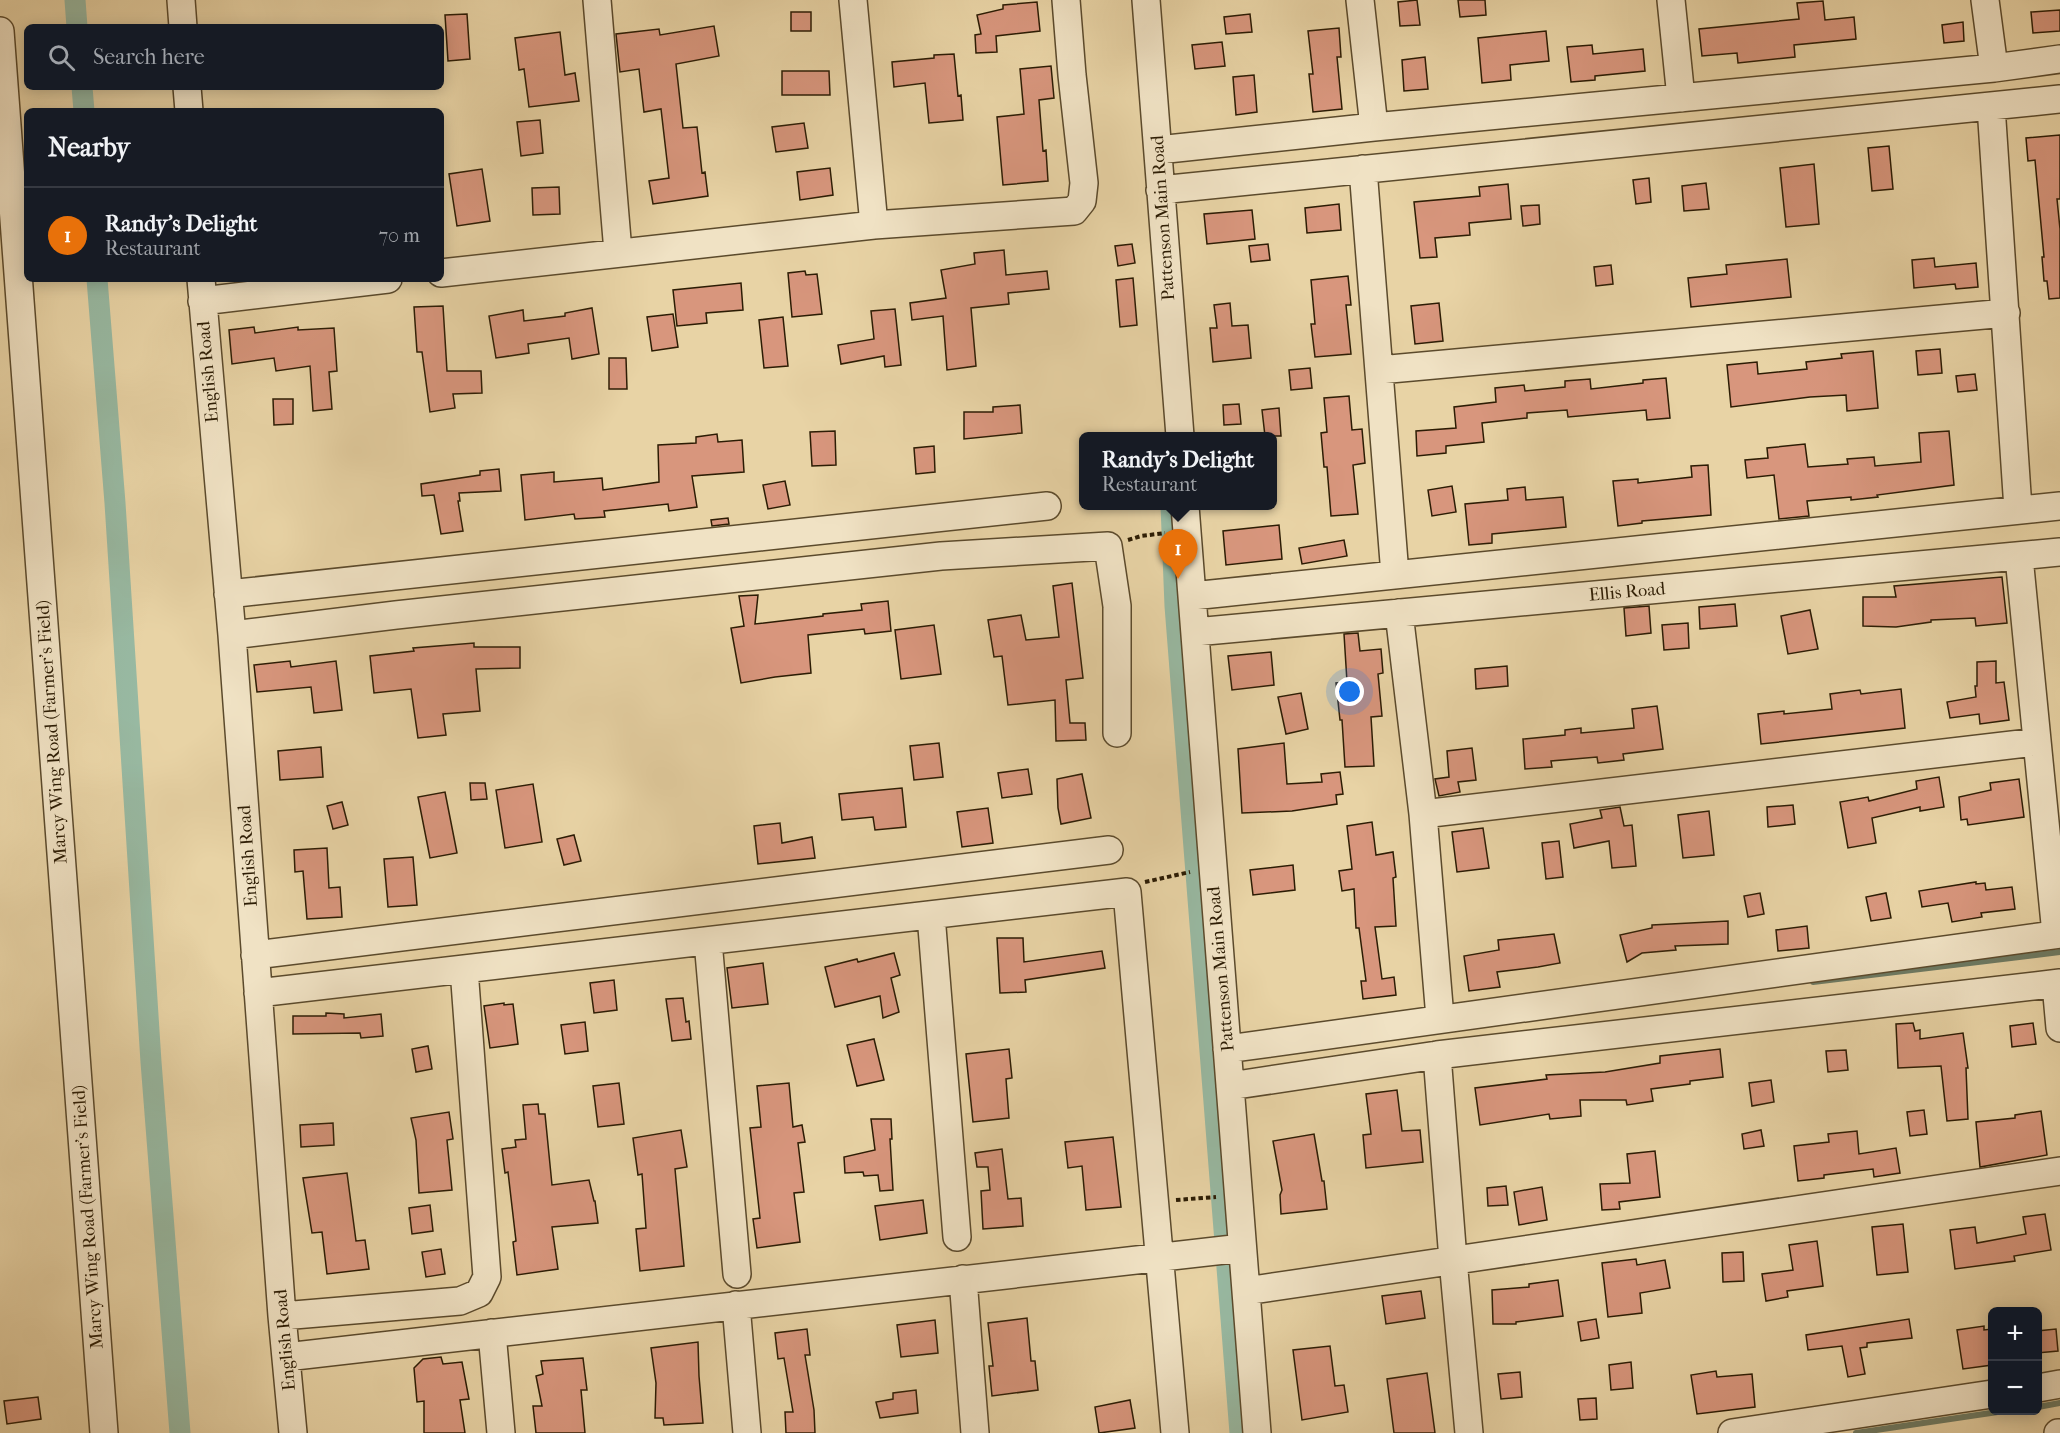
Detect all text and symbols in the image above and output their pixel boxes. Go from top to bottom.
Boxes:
search box [24,24,444,90]
icon: search [45,41,78,74]
text: Search here [93,44,205,70]
text: Nearby [48,132,130,163]
street label: Pattenson Main Road [1147,134,1179,301]
text: Randy's Delight [105,211,257,237]
text: 1 [64,224,71,247]
text: 70 m [378,224,420,247]
text: Restaurant [105,237,201,260]
street label: English Road [193,320,223,424]
popup [1079,432,1277,510]
text: Randy's Delight [1102,447,1254,473]
text: Restaurant [1102,473,1197,496]
pin: 1 [1158,530,1198,579]
street label: Ellis Road [1588,578,1666,606]
street label: Marcy Wing Road (Farmer's Field) [32,599,72,865]
your location [1335,677,1364,706]
street label: English Road [234,804,262,908]
street label: Pattenson Main Road [1203,885,1239,1052]
street label: Marcy Wing Road (Farmer's Field) [68,1084,108,1350]
street label: English Road [270,1288,300,1392]
map controls [1988,1307,2042,1415]
button: + [1988,1307,2042,1361]
button: − [1988,1361,2042,1415]

